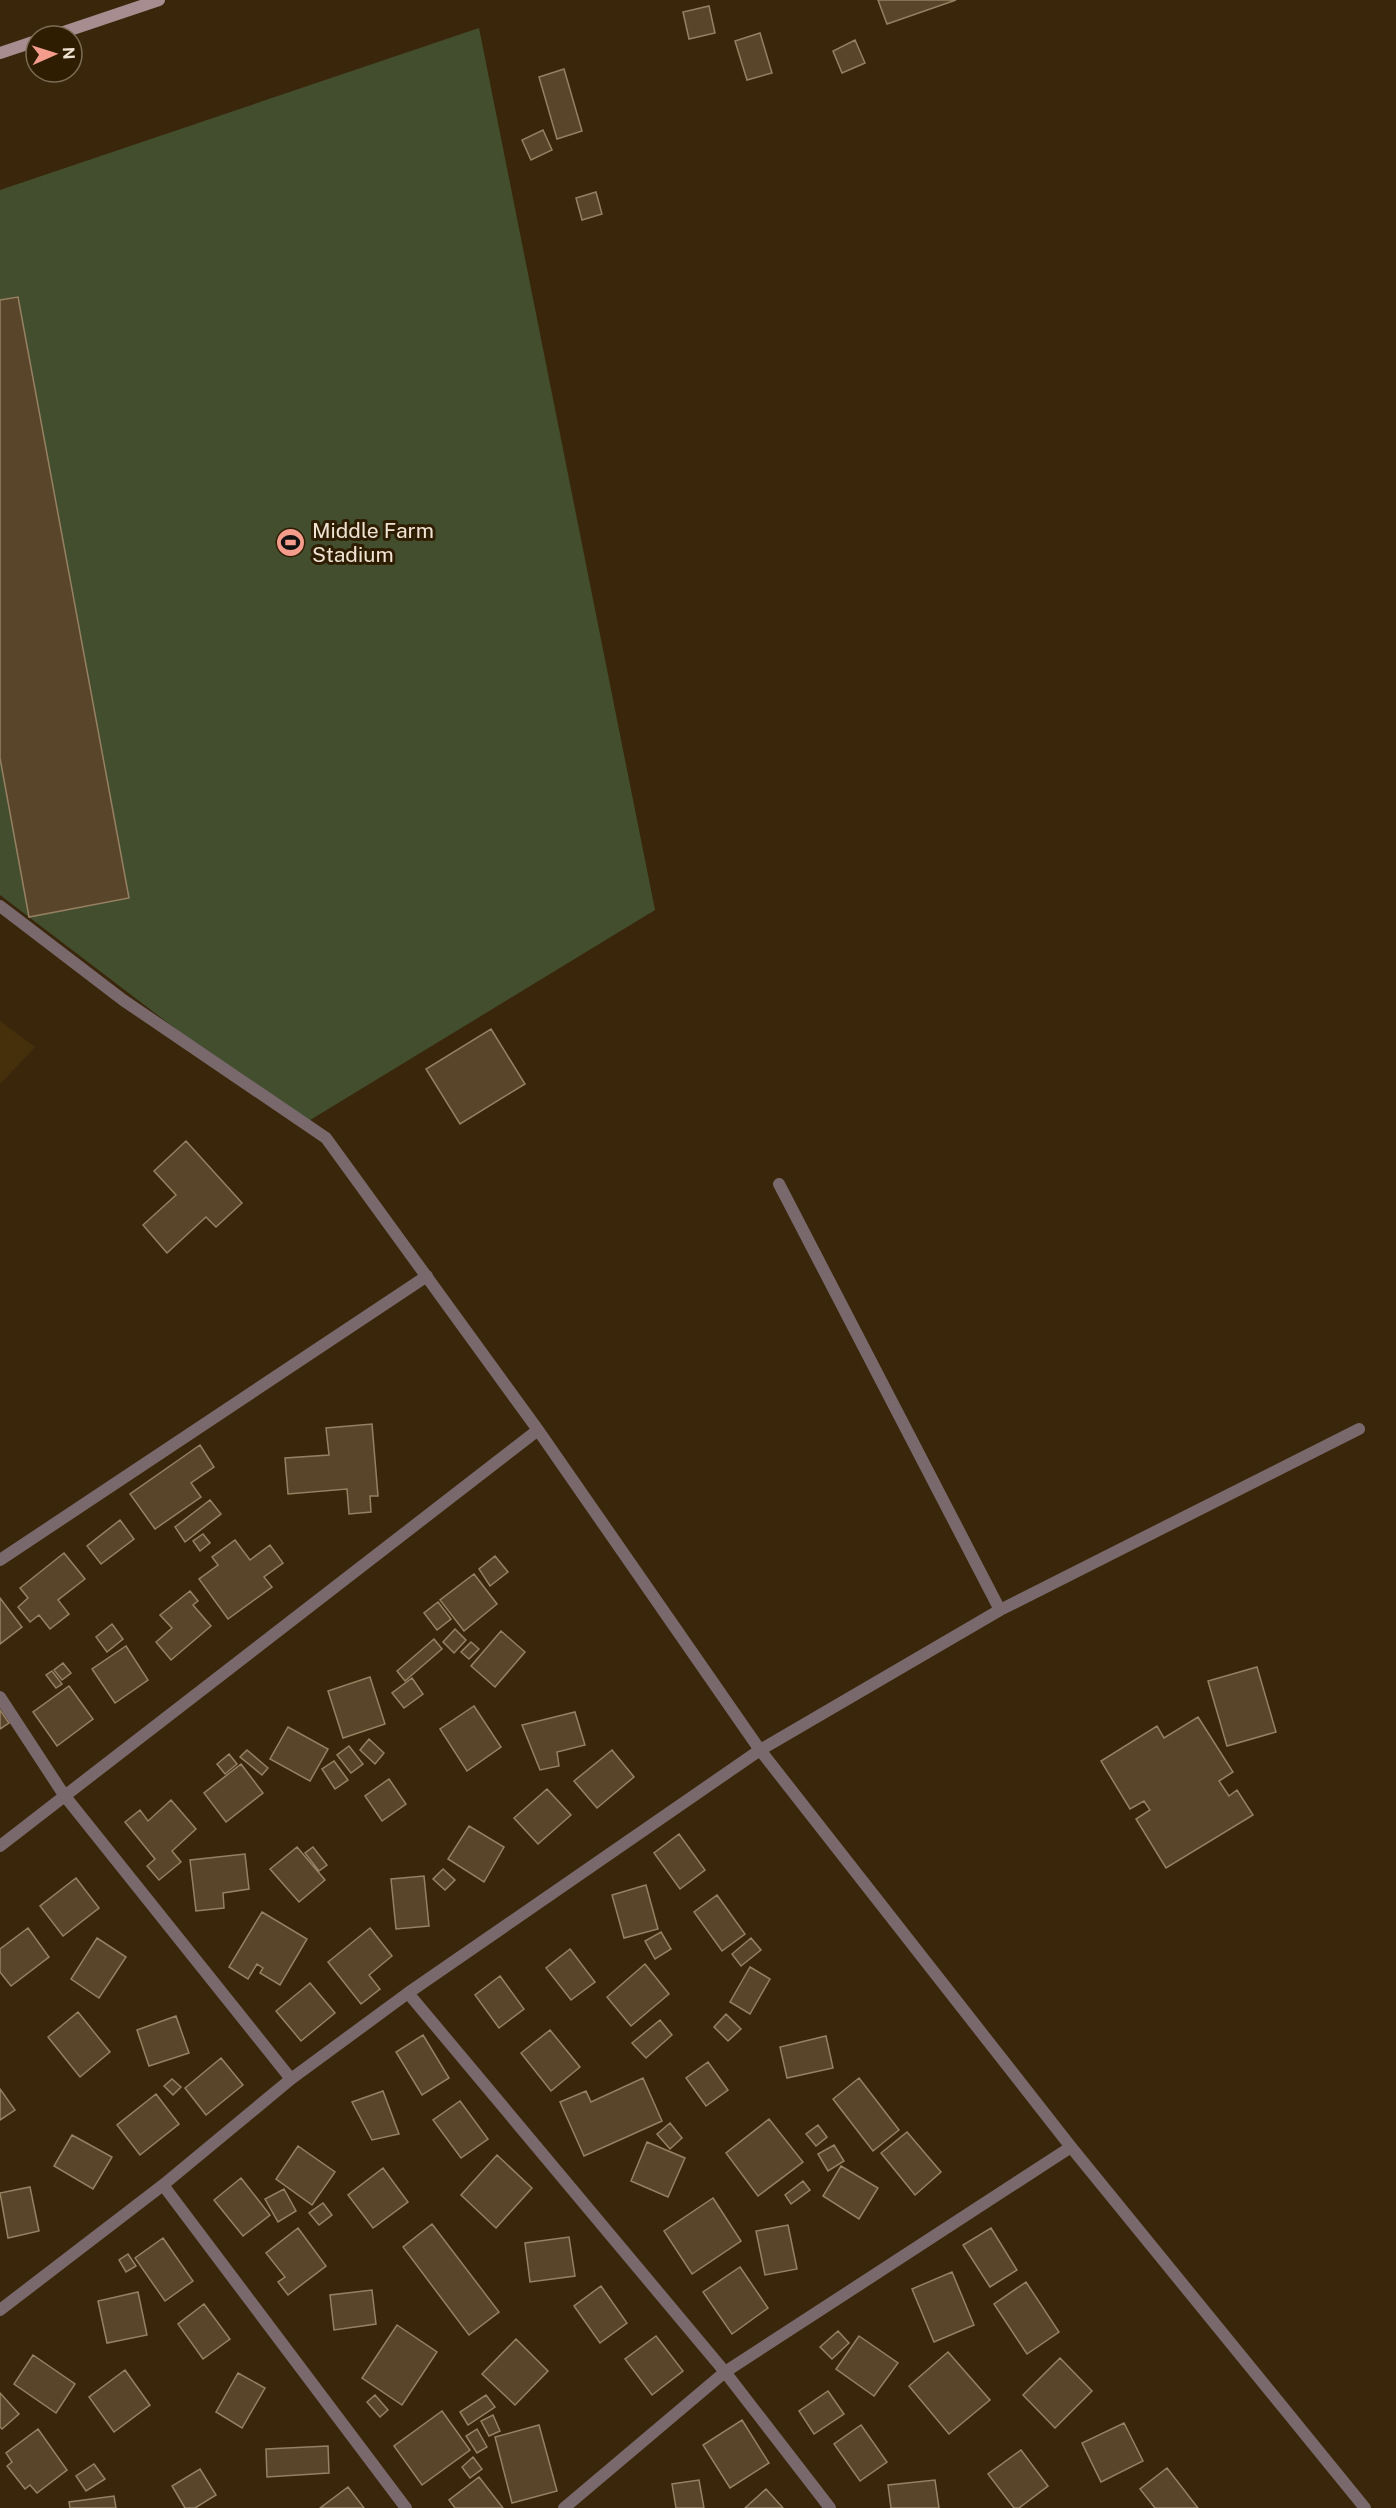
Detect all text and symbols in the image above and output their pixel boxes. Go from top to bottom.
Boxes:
north arrow [24,24,84,84]
text: N [59,46,78,60]
place label: Middle Farm Stadium [312,518,434,567]
sports icon: Middle Farm Stadium [275,527,307,559]

